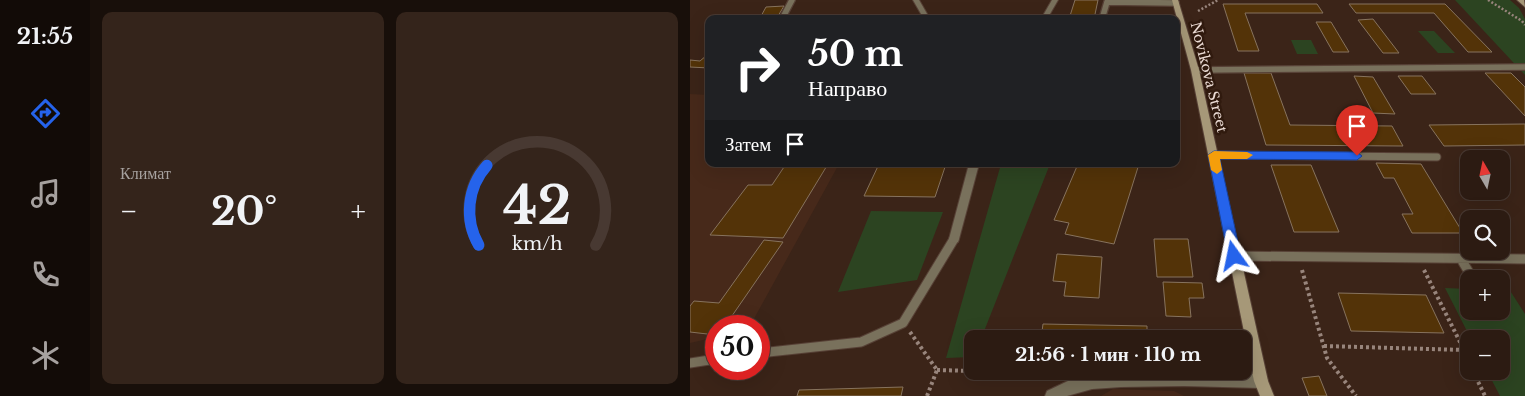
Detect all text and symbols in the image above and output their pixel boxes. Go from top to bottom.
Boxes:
street label: Novikova Street [1187,20,1232,135]
text: 21:55 [17,23,73,50]
text: 50 m [808,32,903,75]
icon: right [725,35,790,100]
text: Направо [808,75,887,102]
icon: directions [28,96,63,131]
pin [1336,105,1378,156]
icon: arrive [1343,112,1371,140]
icon: arrive [781,130,809,158]
text: Затем [725,133,771,156]
north arrow [1460,150,1510,200]
map controls [1460,150,1510,380]
text: Климат [120,163,171,183]
text: 42 [503,174,571,238]
icon: music [28,176,63,211]
text: 20° [211,188,277,235]
text: − [120,194,138,229]
text: + [351,194,366,229]
button: search [1460,210,1510,260]
position arrow [1207,229,1259,281]
text: km/h [512,233,562,255]
icon: phone [28,257,63,292]
button: + [1460,270,1510,320]
speed limit sign: 50 [705,315,770,380]
button: − [1460,330,1510,380]
icon: climate [28,338,63,373]
text: 21:56 · 1 мин · 110 m [1015,343,1201,366]

